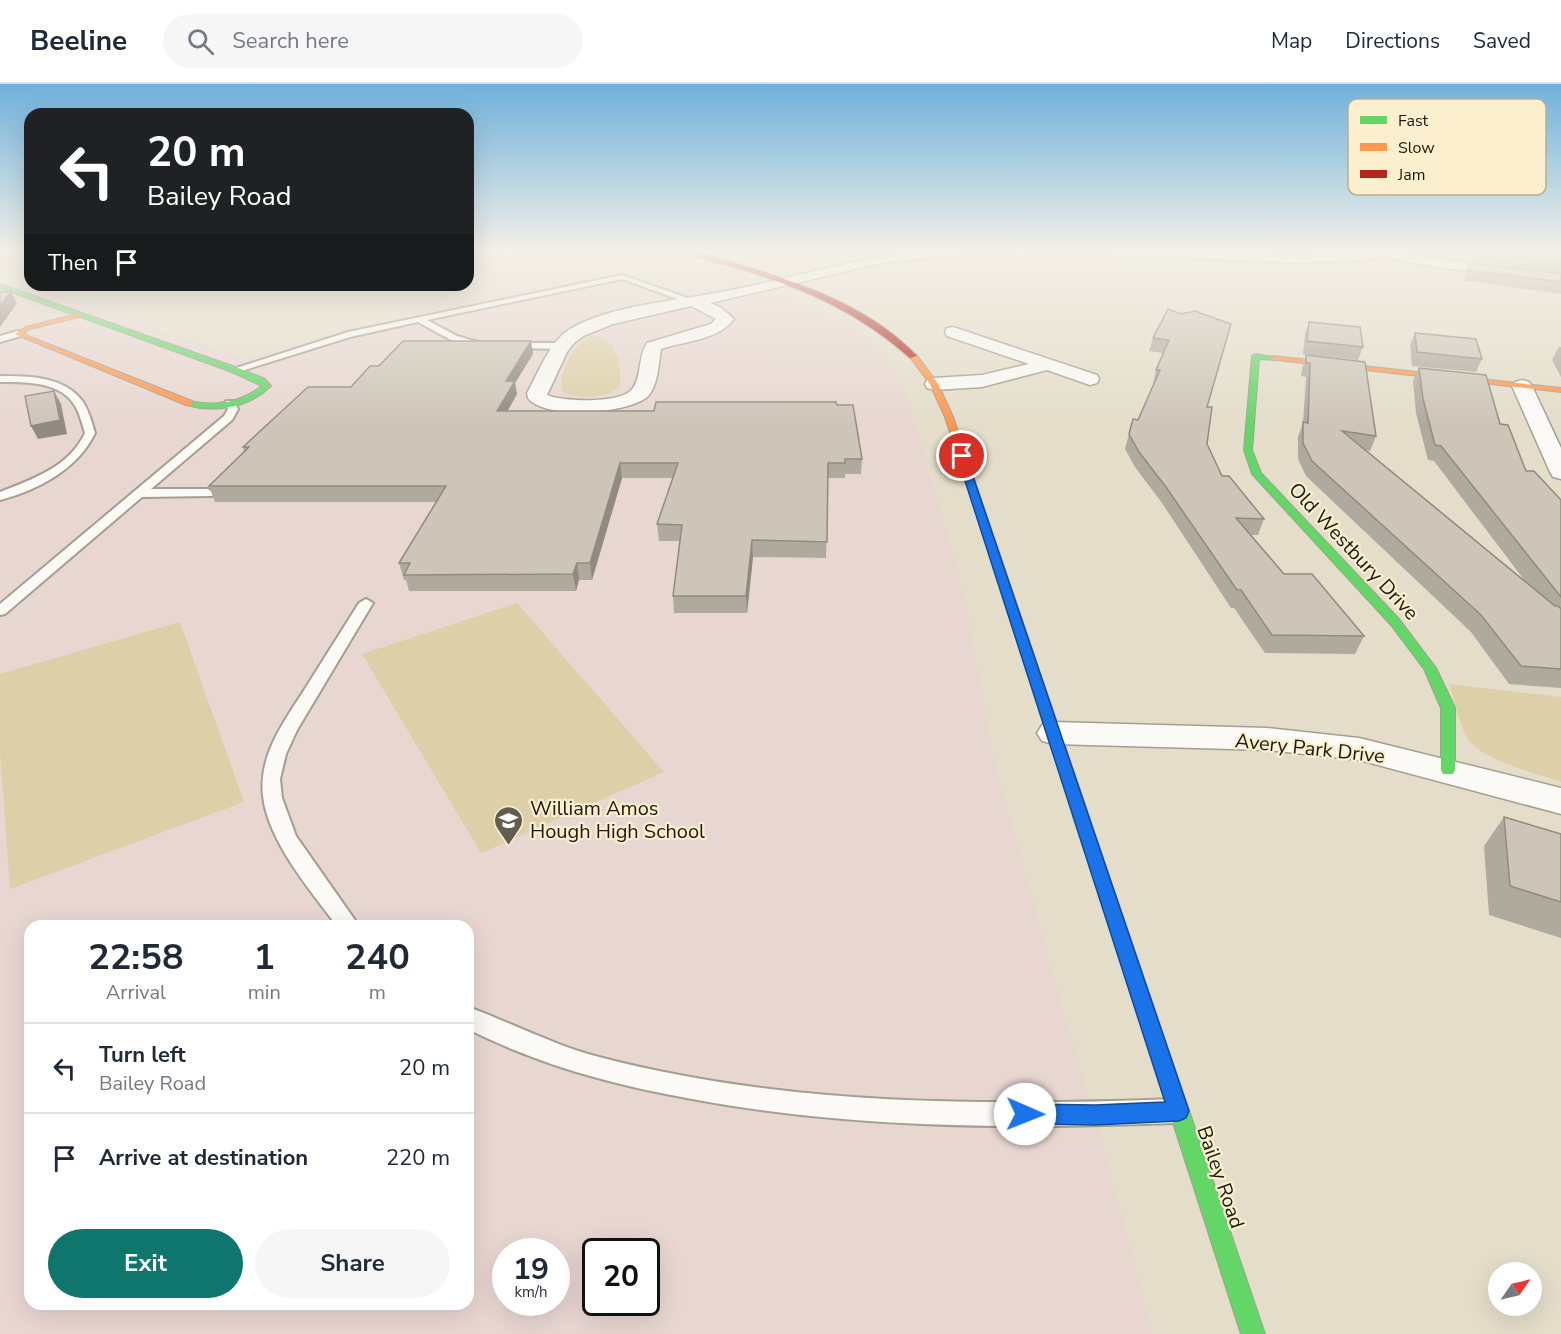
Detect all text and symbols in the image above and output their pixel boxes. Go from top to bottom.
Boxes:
search box [163,14,583,68]
text: Beeline [30,22,127,60]
icon: search [184,25,217,58]
text: Search here [232,26,349,56]
text: Map [1271,27,1312,55]
text: Directions [1345,27,1440,55]
text: Saved [1473,27,1531,55]
legend [1348,99,1546,195]
text: Fast [1398,110,1429,132]
text: 20 m [147,124,246,181]
icon: left [48,132,126,210]
text: Slow [1398,137,1435,159]
text: Jam [1397,164,1425,186]
text: Bailey Road [147,178,292,215]
icon: arrive [110,246,143,279]
text: Then [48,248,98,278]
pin [936,430,987,481]
icon: arrive [945,439,978,472]
street label: Old Westbury Drive [1283,477,1425,626]
street label: Avery Park Drive [1234,727,1386,770]
place label: William Amos Hough High School [530,795,705,845]
school or university icon: William Amos Hough High School [493,804,525,846]
text: 22:58 [88,933,184,982]
text: 1 [253,933,275,982]
text: 240 [345,933,410,982]
text: Arrival [106,979,166,1006]
text: min [248,979,281,1006]
text: m [369,979,386,1006]
text: Turn left [99,1040,186,1070]
icon: left [48,1052,81,1085]
text: 20 m [399,1053,450,1083]
text: Bailey Road [99,1070,206,1097]
position arrow [993,1082,1057,1146]
street label: Bailey Road [1190,1122,1251,1232]
icon: arrive [48,1142,81,1175]
text: Arrive at destination [99,1143,308,1173]
text: 220 m [386,1143,450,1173]
button: Exit [48,1229,243,1298]
button: Share [255,1229,450,1298]
speed limit sign: 20 [582,1238,660,1316]
text: 19 [513,1249,549,1290]
north arrow [1488,1262,1542,1316]
map controls [1488,1262,1542,1316]
text: km/h [514,1282,548,1302]

